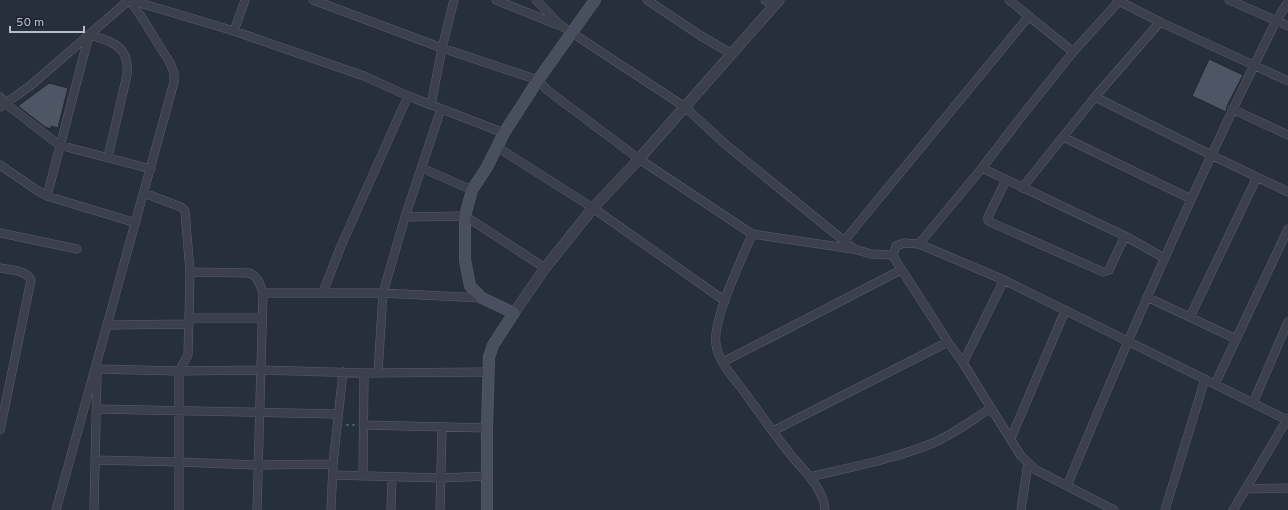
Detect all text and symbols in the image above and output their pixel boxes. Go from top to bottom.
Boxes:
scale bar [10,8,84,34]
text: 50 m [16,15,44,31]

